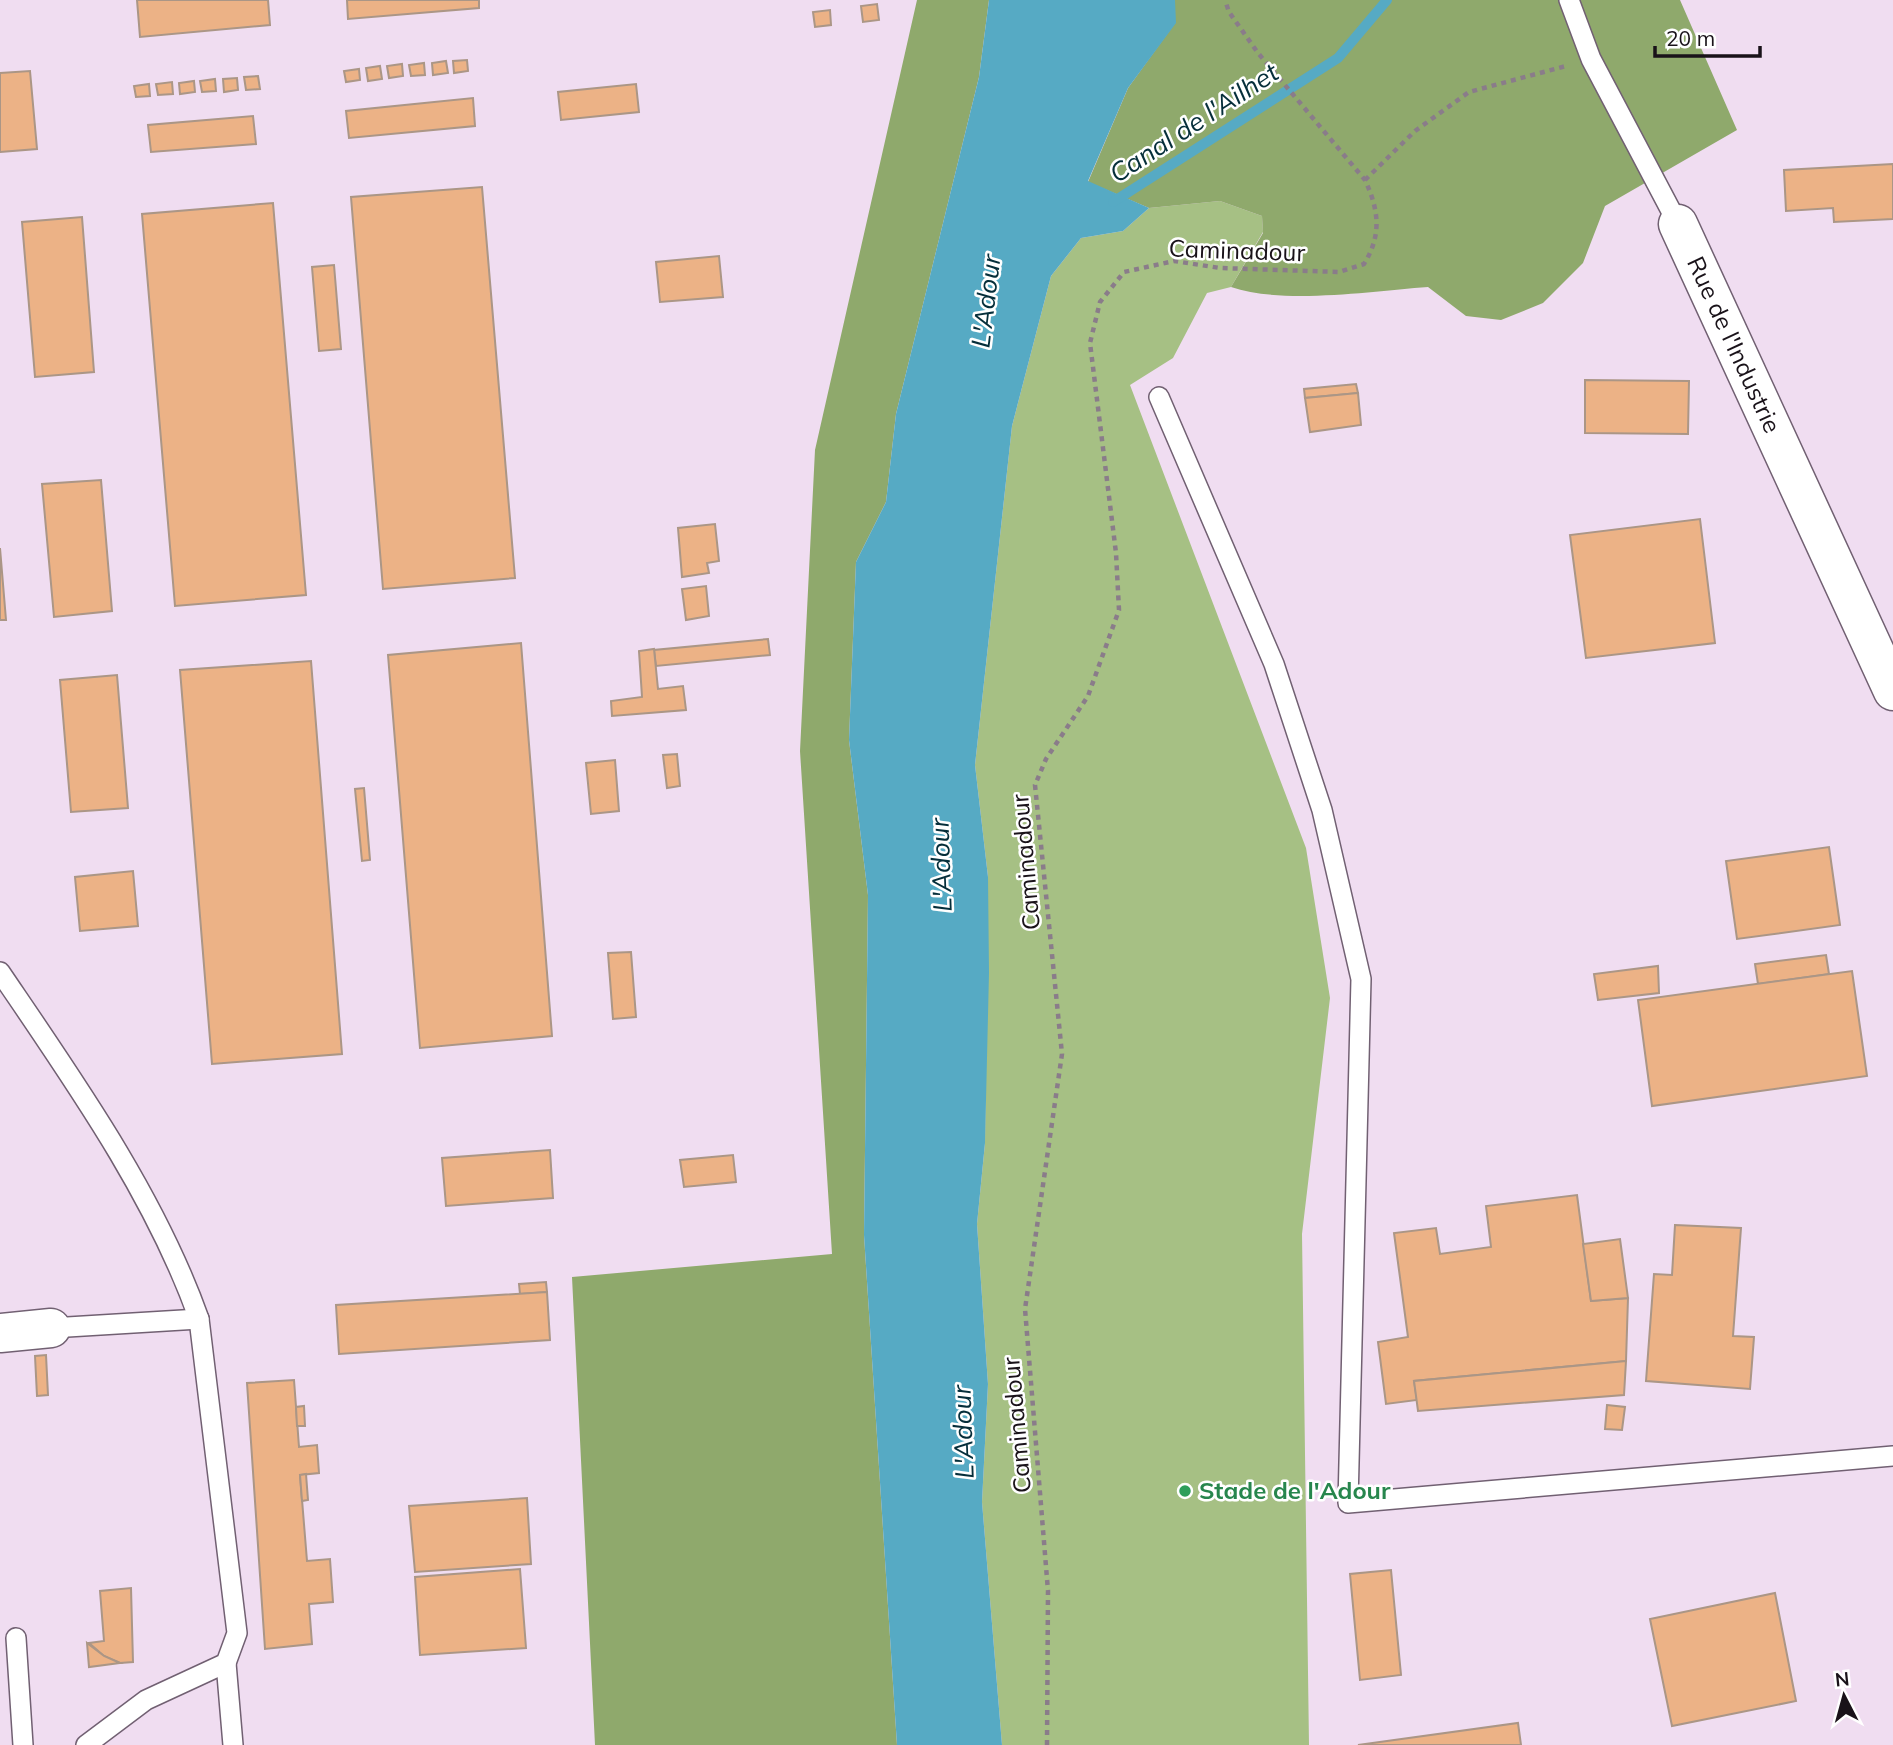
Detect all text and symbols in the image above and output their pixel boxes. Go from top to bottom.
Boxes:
scale bar [1655,14,1760,58]
text: 20 m [1666,25,1715,51]
water label: Canal de l'Ailhet [1103,55,1285,190]
street label: Caminadour [1168,233,1306,267]
water label: L'Adour [963,251,1008,349]
street label: Rue de l'Industrie [1681,251,1788,437]
street label: Caminadour [1004,793,1046,931]
water label: L'Adour [922,816,959,912]
street label: Caminadour [995,1356,1037,1494]
water label: L'Adour [944,1383,981,1479]
place label: Stade de l'Adour [1199,1475,1391,1505]
marker: Stade de l'Adour [1177,1483,1193,1499]
north arrow [1809,1661,1879,1731]
text: N [1834,1666,1851,1692]

